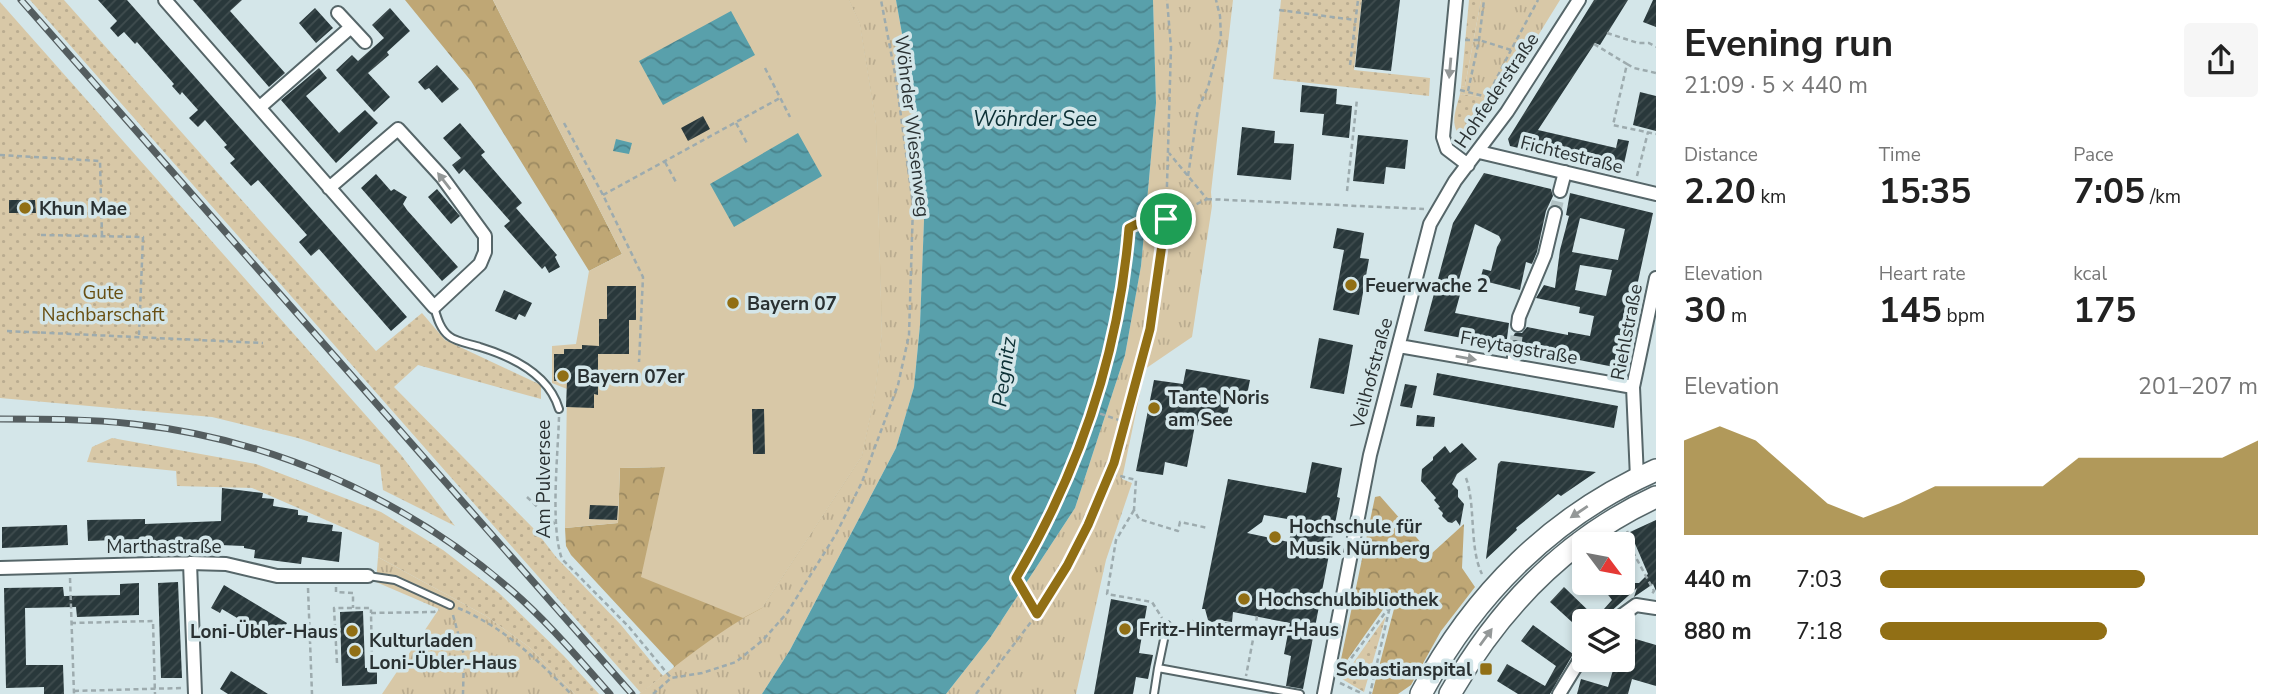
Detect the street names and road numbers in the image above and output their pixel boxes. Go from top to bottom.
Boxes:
street label: Hohfederstraße [1449,28,1545,153]
street label: Wöhrder Wiesenweg [888,34,936,219]
street label: Fichtestraße [1518,130,1626,180]
street label: Riehlstraße [1605,282,1649,383]
street label: Veilhofstraße [1344,315,1399,433]
street label: Freytagstraße [1458,325,1580,371]
street label: Am Pulversee [531,420,557,538]
street label: Marthastraße [106,534,222,560]

